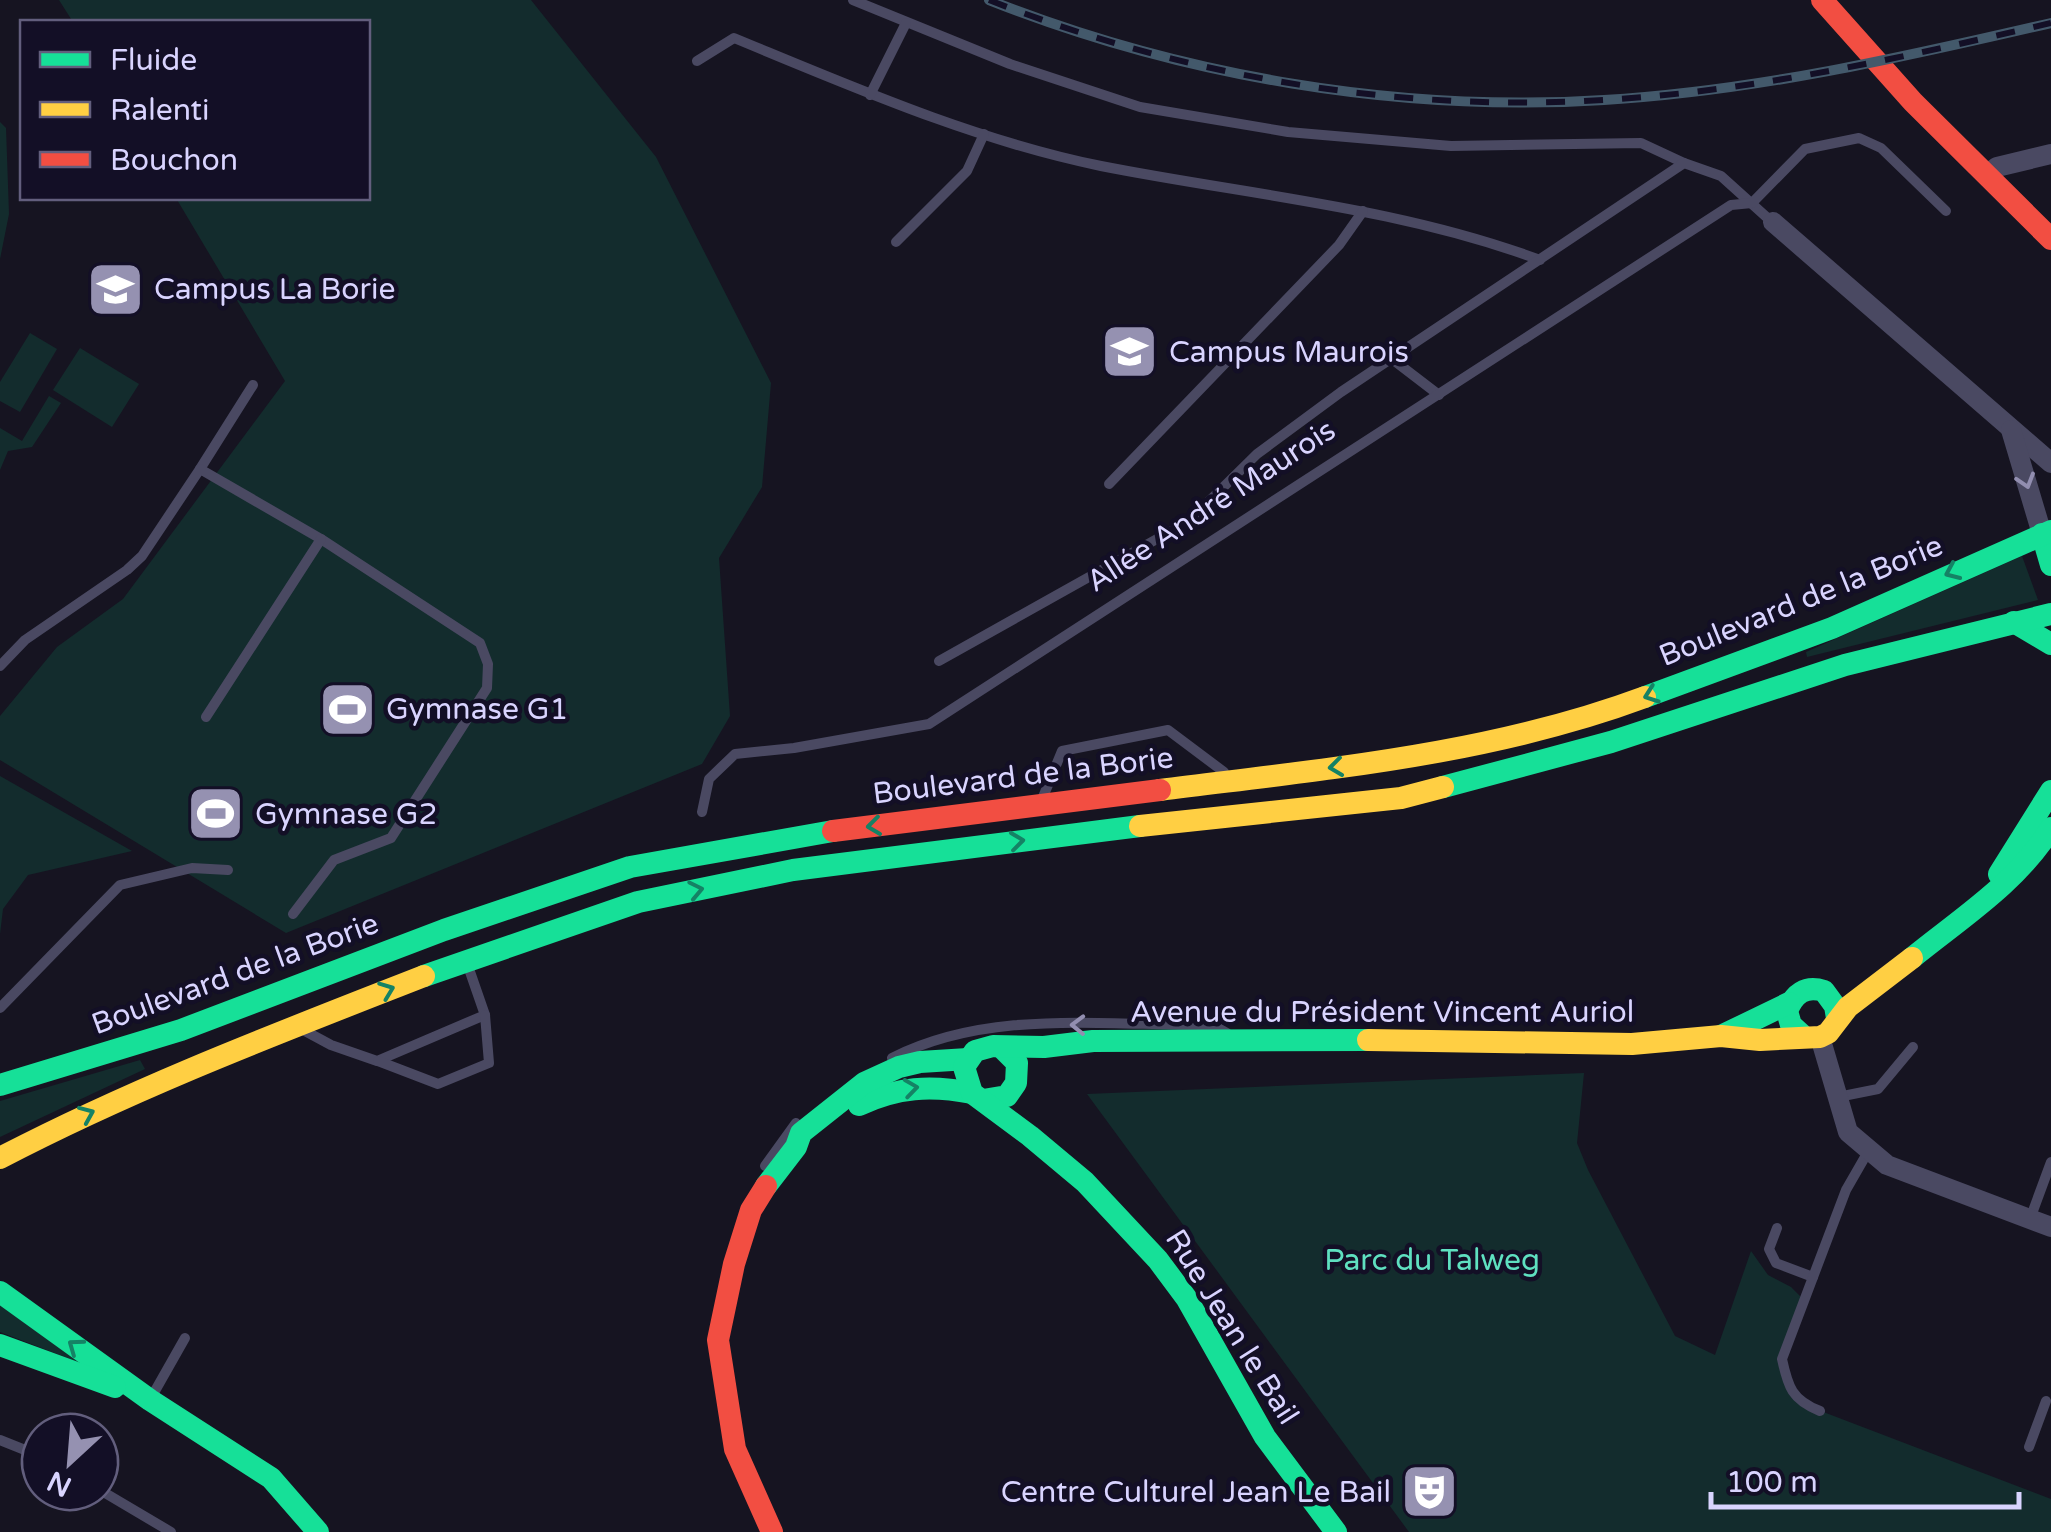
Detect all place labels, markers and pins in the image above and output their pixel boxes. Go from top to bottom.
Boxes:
school or university icon: Campus La Borie [85,259,145,319]
place label: Campus La Borie [154,271,395,308]
school or university icon: Campus Maurois [1100,322,1160,382]
place label: Campus Maurois [1169,334,1409,371]
sports icon: Gymnase G1 [317,679,377,739]
place label: Gymnase G1 [386,691,568,728]
sports icon: Gymnase G2 [186,784,246,844]
place label: Gymnase G2 [255,796,437,833]
theatre icon: Centre Culturel Jean Le Bail [1400,1462,1460,1522]
place label: Centre Culturel Jean Le Bail [1001,1474,1391,1511]

